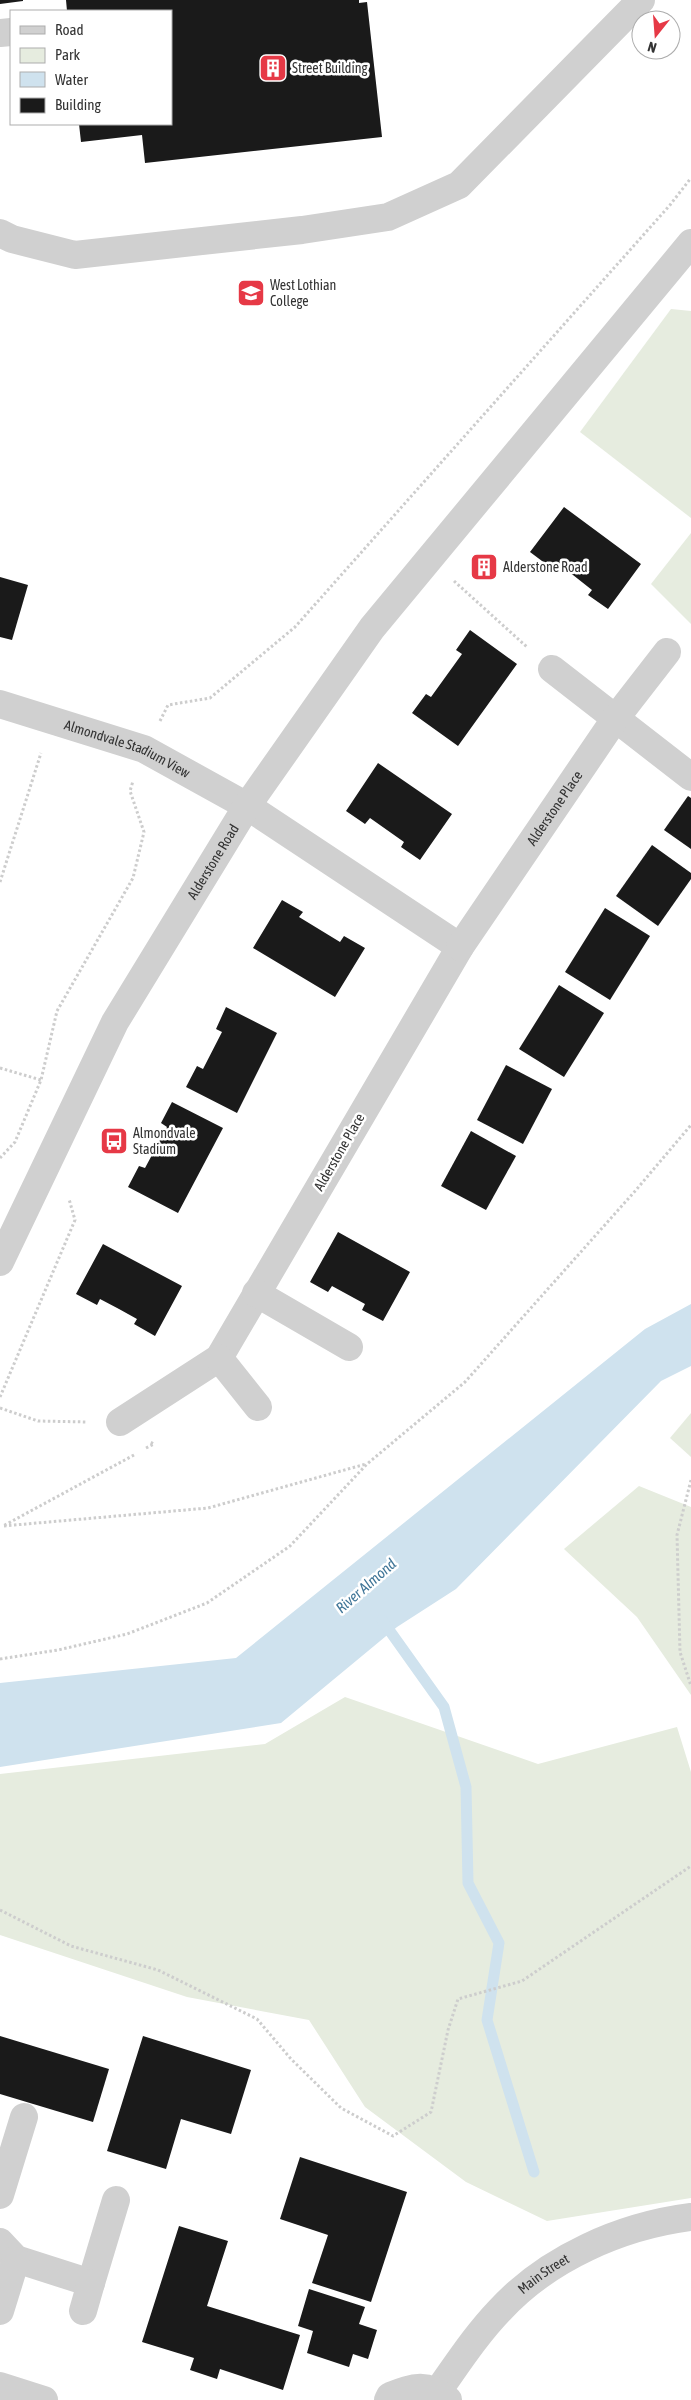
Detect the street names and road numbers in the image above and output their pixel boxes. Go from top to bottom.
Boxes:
street label: Almondvale Stadium View [62,717,193,781]
street label: Alderstone Place [523,768,585,848]
street label: Alderstone Road [184,821,242,902]
street label: Alderstone Place [310,1110,368,1194]
street label: Main Street [515,2250,572,2297]

